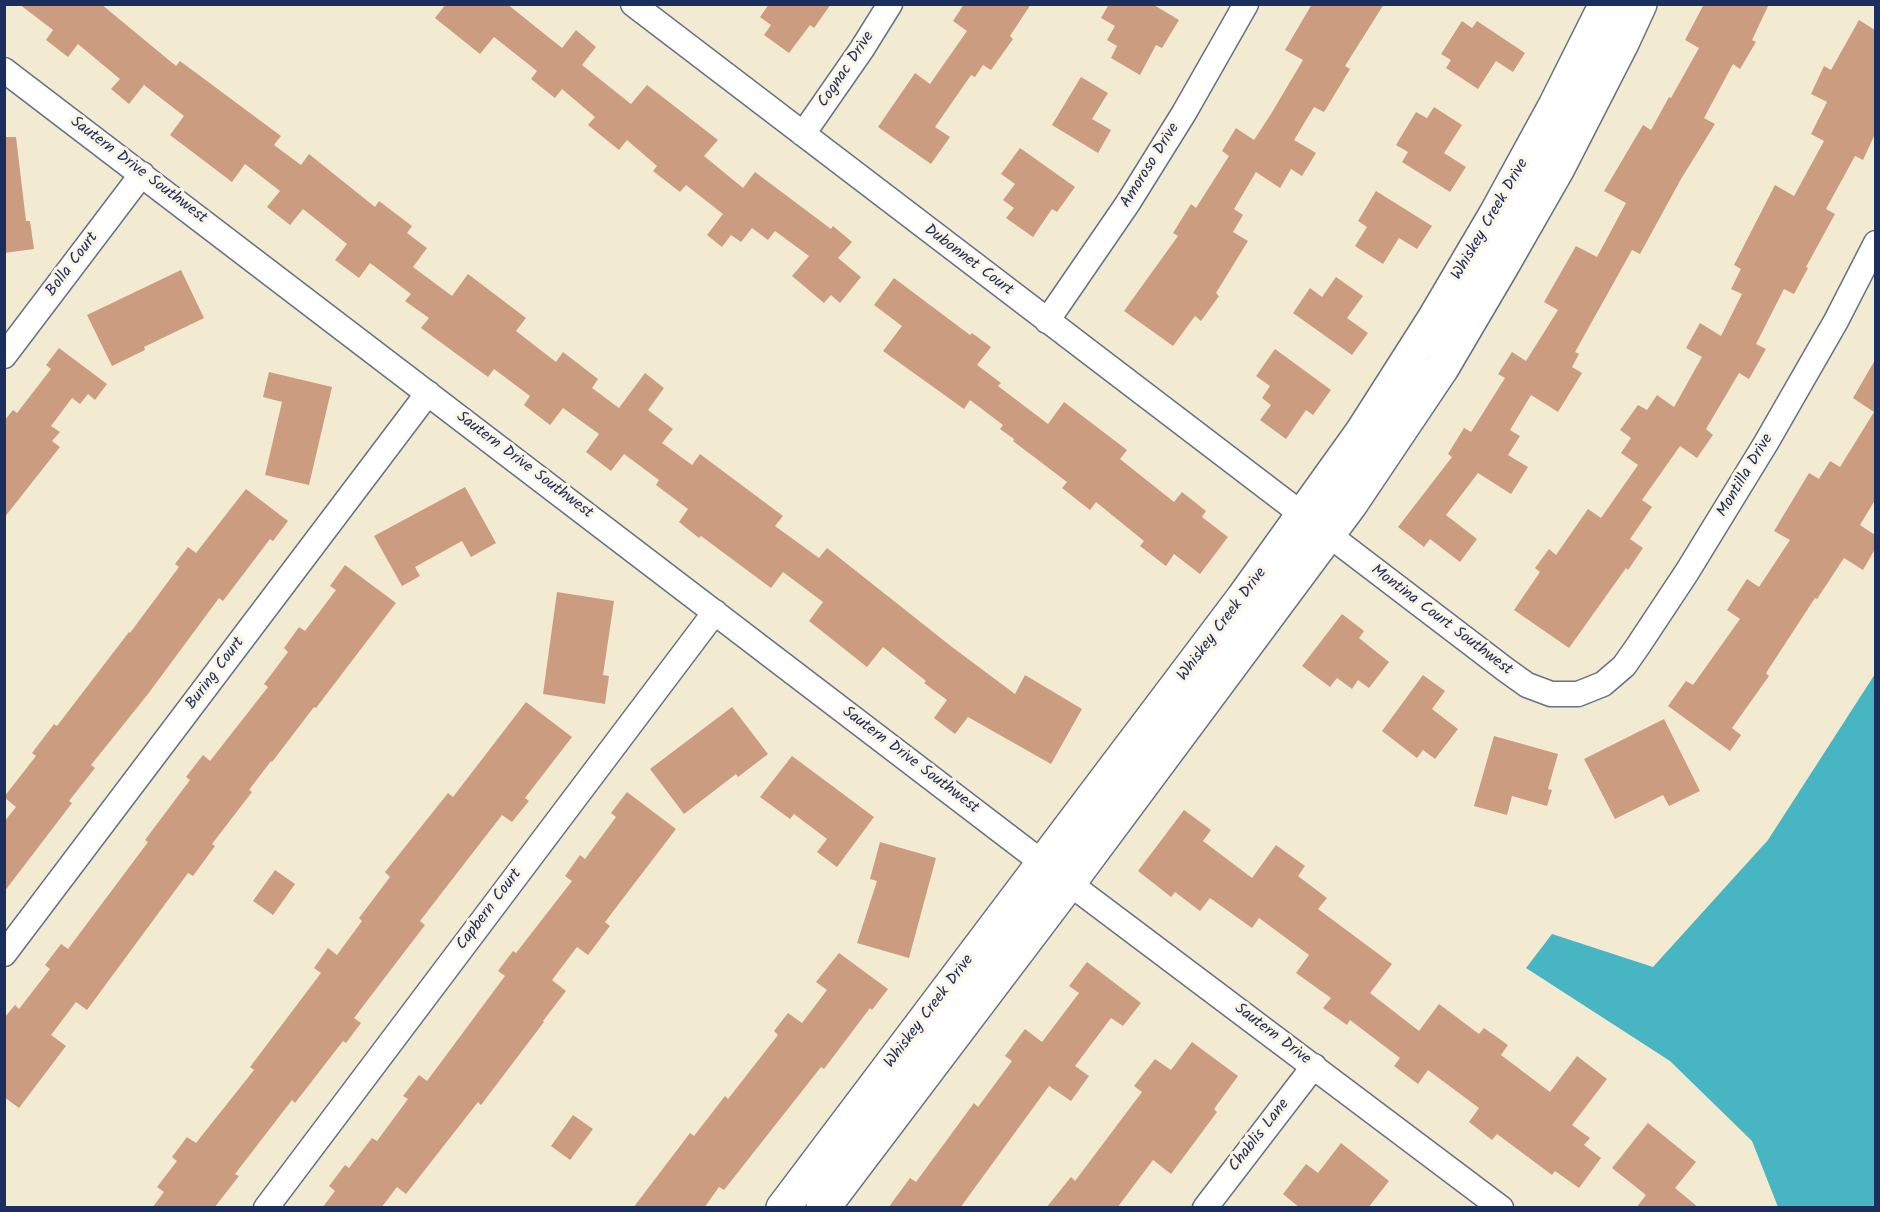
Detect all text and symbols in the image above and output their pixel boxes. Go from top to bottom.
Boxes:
street label: Cognac Drive [815,28,879,112]
street label: Sautern Drive Southwest [66,113,210,229]
street label: Amoroso Drive [1117,120,1185,212]
street label: Whiskey Creek Drive [1448,156,1534,284]
street label: Dubonnet Court [920,221,1016,301]
street label: Bolla Court [43,229,103,301]
street label: Sautern Drive Southwest [452,408,596,524]
street label: Montilla Drive [1714,431,1778,521]
street label: Montina Court Southwest [1366,561,1516,681]
street label: Whiskey Creek Drive [1174,565,1272,685]
street label: Buring Court [183,634,249,714]
street label: Sautern Drive Southwest [838,703,982,819]
street label: Capbern Court [453,866,527,954]
street label: Whiskey Creek Drive [881,952,979,1072]
street label: Sautern Drive [1230,1000,1314,1070]
street label: Chablis Lane [1226,1096,1294,1176]

